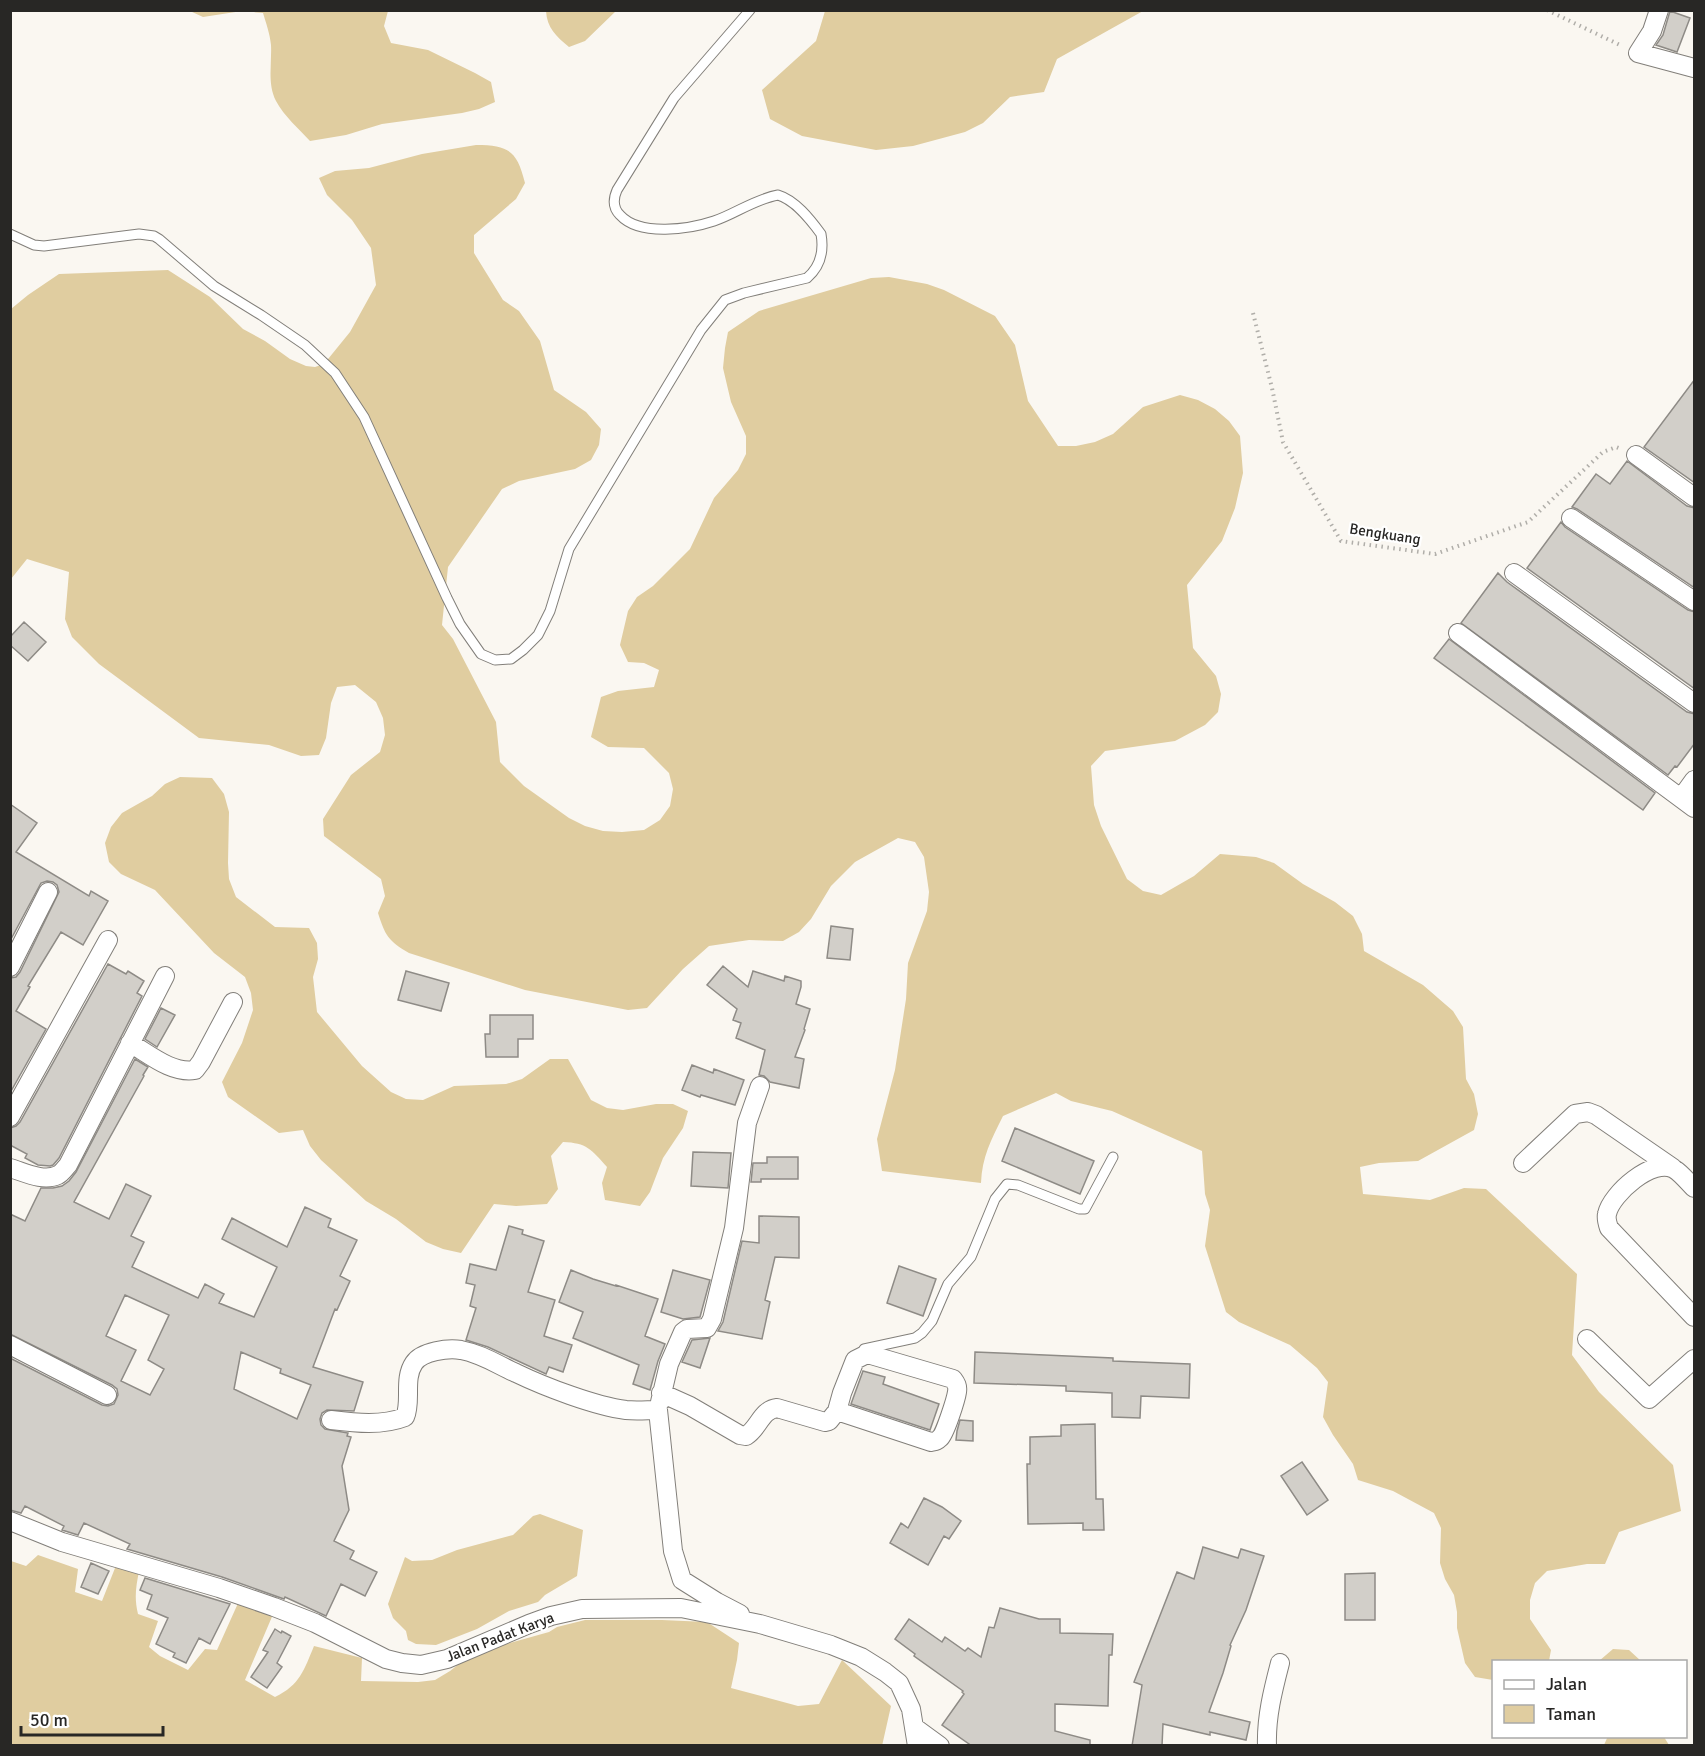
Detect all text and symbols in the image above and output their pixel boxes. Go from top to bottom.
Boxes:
street label: Bengkuang [1348,519,1422,549]
street label: Jalan Padat Karya [444,1608,556,1666]
legend [1492,1660,1687,1738]
text: Jalan [1546,1673,1587,1695]
scale bar [21,1699,164,1737]
text: Taman [1546,1703,1596,1725]
text: 50 m [30,1709,68,1731]

